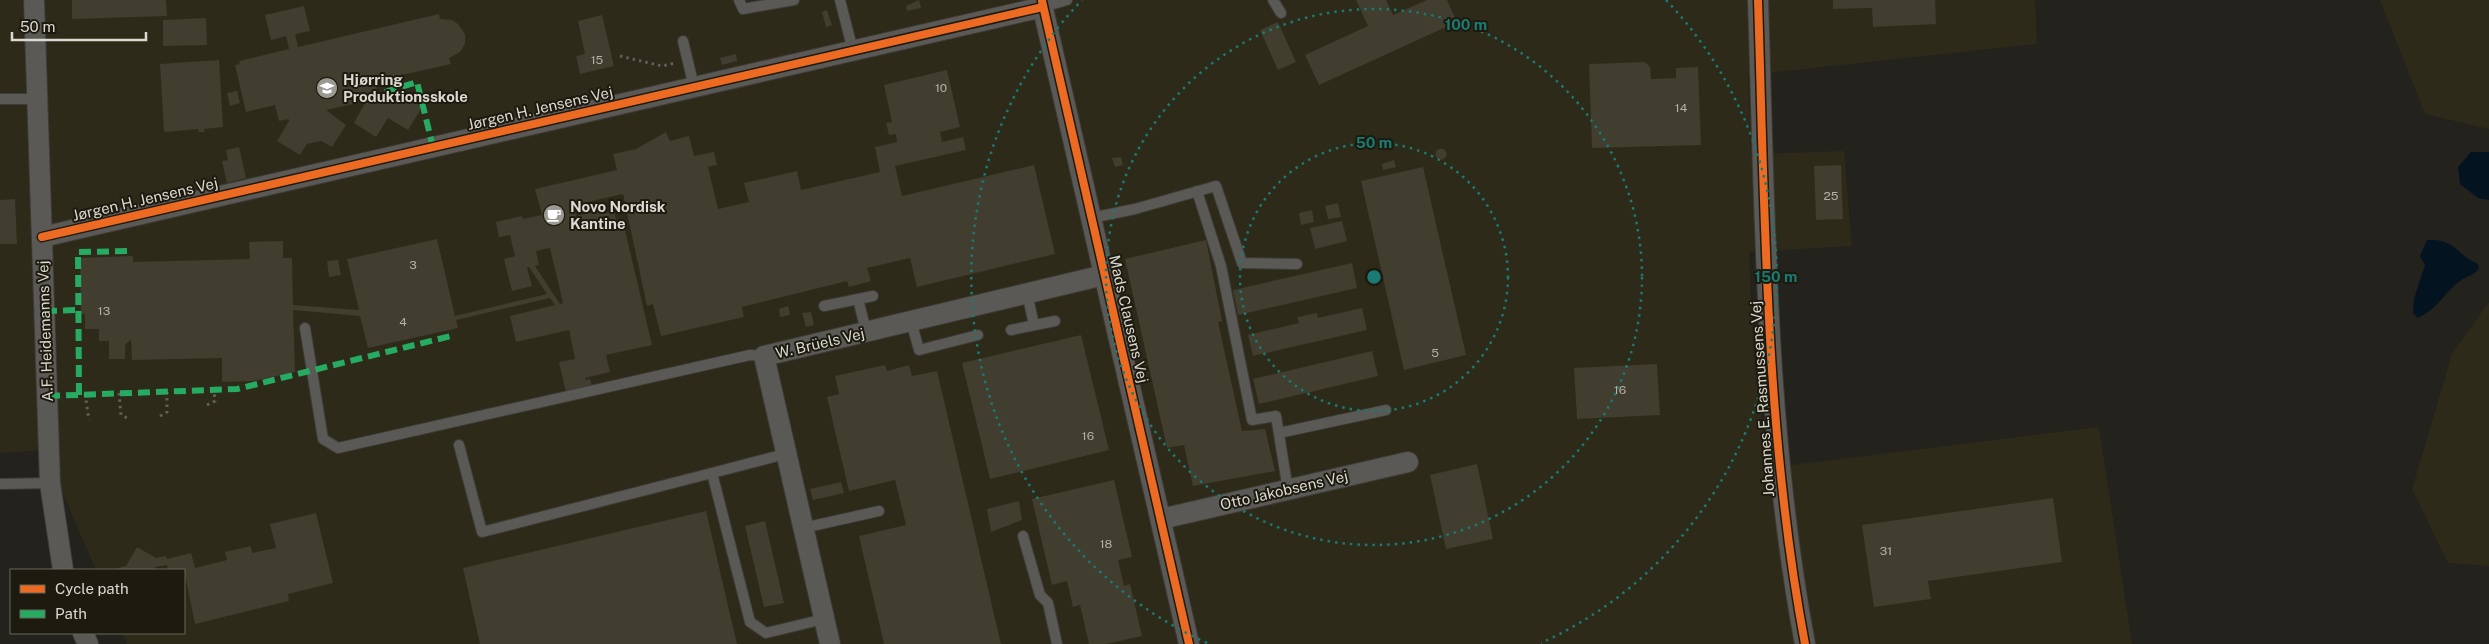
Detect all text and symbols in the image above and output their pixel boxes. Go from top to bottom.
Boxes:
scale bar [12,10,146,42]
text: 100 m [1445,16,1487,33]
text: 50 m [20,18,55,35]
house number: 15 [591,53,604,67]
place label: Hjørring Produktionsskole [343,71,468,105]
school or university icon: Hjørring Produktionsskole [315,76,339,100]
house number: 10 [935,81,947,95]
street label: Jørgen H. Jensens Vej [466,83,614,133]
house number: 14 [1675,101,1688,115]
text: 50 m [1356,134,1392,151]
street label: Jørgen H. Jensens Vej [71,174,219,224]
house number: 25 [1824,189,1839,203]
place label: Novo Nordisk Kantine [570,198,666,232]
cafe icon: Novo Nordisk Kantine [542,203,566,227]
street label: Mads Clausens Vej [1106,253,1152,385]
house number: 3 [409,258,417,272]
street label: A.F. Heidemanns Vej [34,260,56,402]
centre of rings [1365,268,1383,286]
text: 150 m [1754,268,1798,285]
street label: Johannes E. Rasmussens Vej [1747,300,1777,498]
house number: 13 [98,304,110,318]
house number: 4 [399,315,407,329]
street label: W. Brüels Vej [774,325,866,361]
house number: 5 [1431,346,1439,360]
house number: 16 [1614,383,1626,397]
house number: 16 [1082,429,1094,443]
street label: Otto Jakobsens Vej [1218,467,1350,513]
house number: 18 [1100,537,1113,551]
house number: 31 [1880,544,1892,558]
legend [10,569,185,634]
text: Cycle path [55,580,129,597]
text: Path [55,605,87,622]

